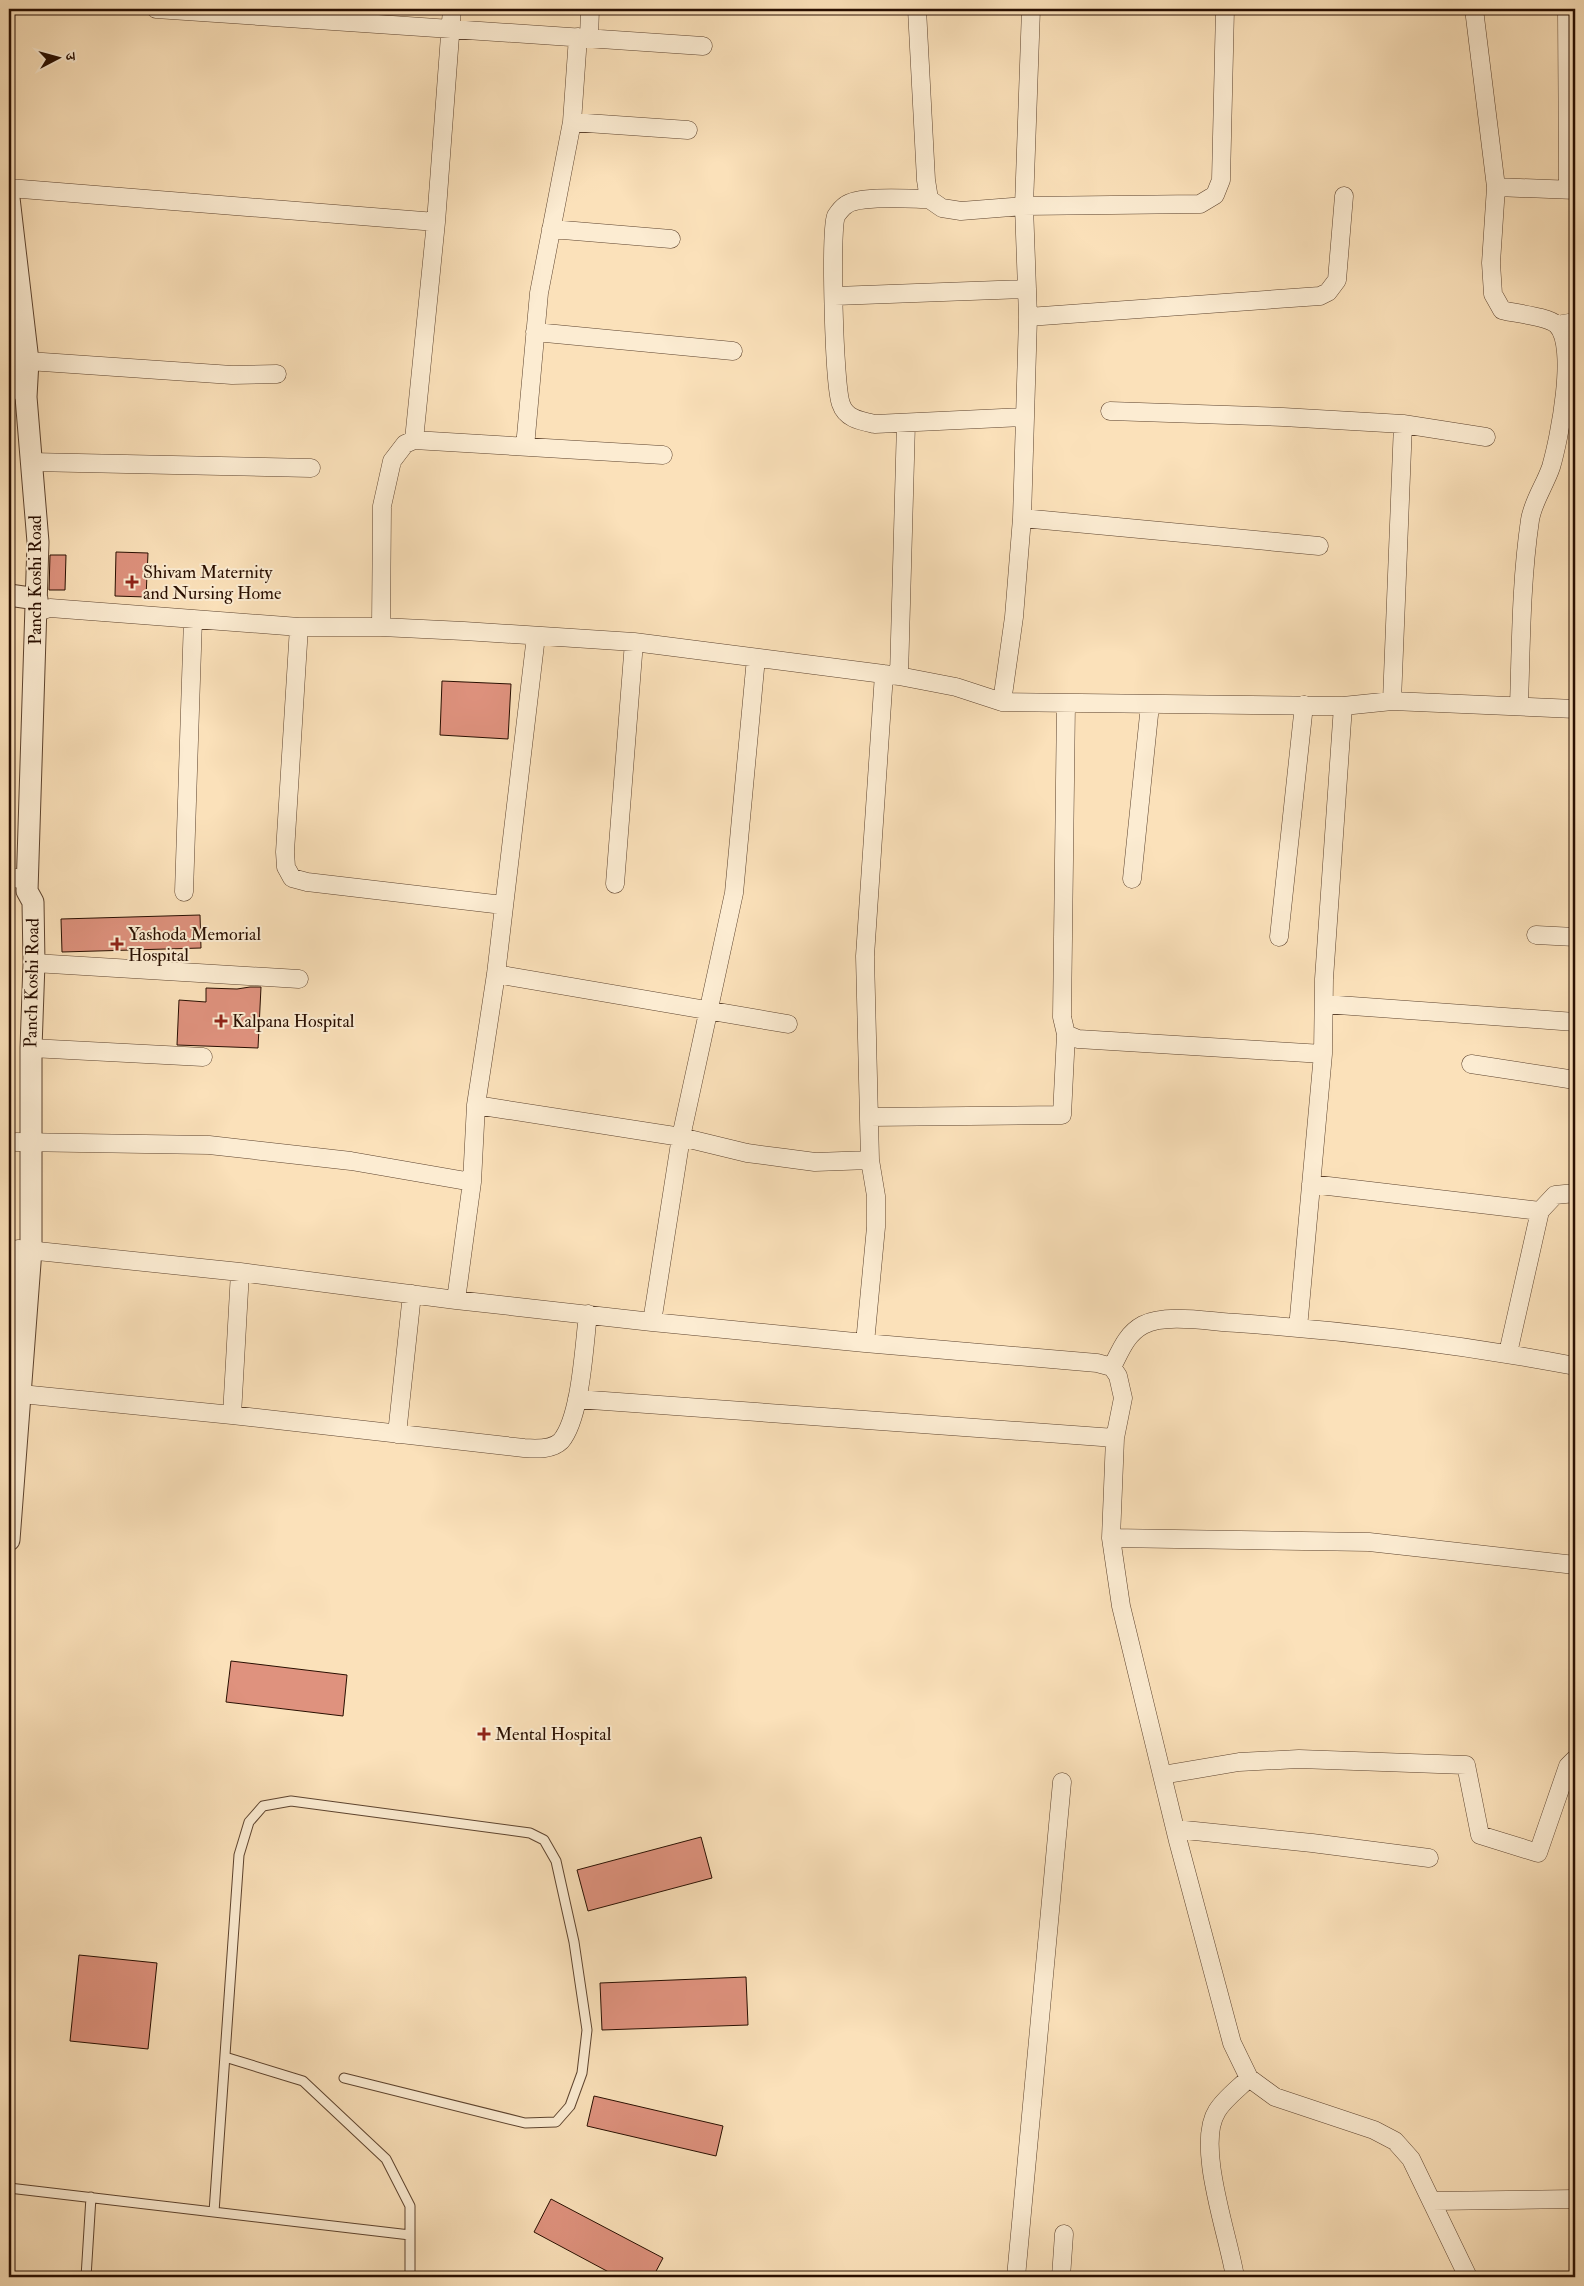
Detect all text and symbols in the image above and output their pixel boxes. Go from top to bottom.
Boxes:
north arrow [32,32,82,82]
text: उ [62,51,79,62]
street label: Panch Koshi Road [24,515,47,645]
place label: Shivam Maternity and Nursing Home [143,561,282,605]
marker: Shivam Maternity and Nursing Home [125,575,139,589]
street label: Panch Koshi Road [19,918,45,1048]
place label: Yashoda Memorial Hospital [128,923,262,967]
marker: Yashoda Memorial Hospital [110,937,124,951]
place label: Kalpana Hospital [232,1010,355,1033]
marker: Kalpana Hospital [214,1014,228,1028]
place label: Mental Hospital [495,1723,612,1746]
marker: Mental Hospital [477,1727,491,1741]

